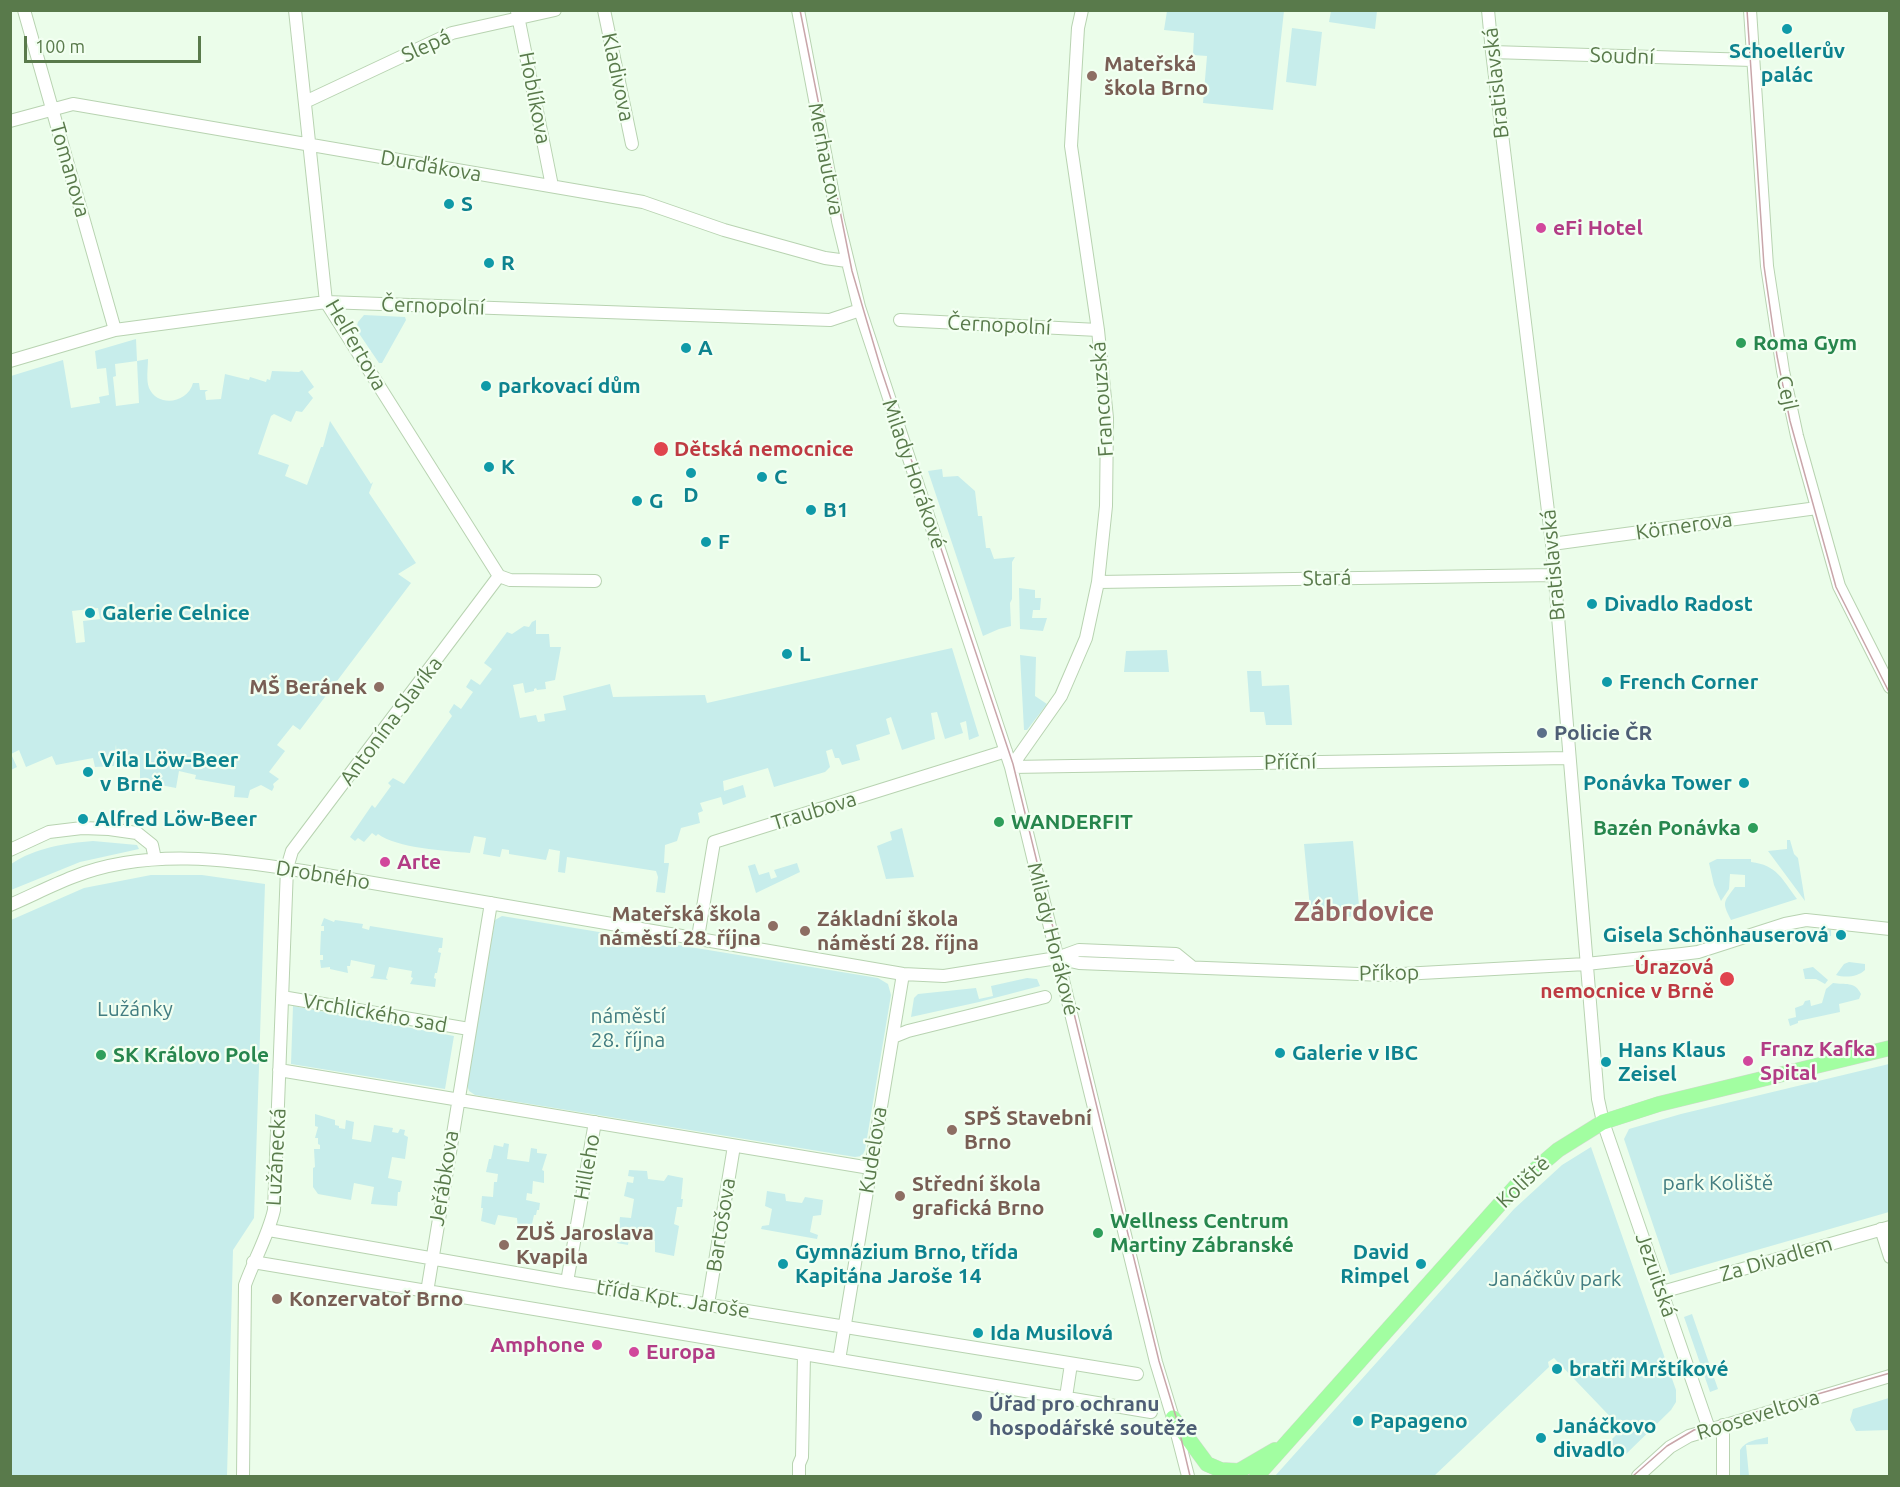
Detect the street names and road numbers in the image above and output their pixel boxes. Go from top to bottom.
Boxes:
street label: Slepá [397,24,455,68]
street label: Bratislavská [1478,26,1514,140]
street label: Kladivova [596,30,640,124]
street label: Soudní [1589,42,1655,70]
street label: Hoblíkova [514,50,556,146]
street label: Merhautova [803,101,849,217]
street label: Tomanova [45,120,95,220]
street label: Durďákova [379,145,483,187]
street label: Černopolní [381,292,485,320]
street label: Helfertova [320,295,392,395]
street label: Černopolní [946,310,1052,340]
street label: Francouzská [1085,340,1119,458]
street label: Cejl [1771,373,1803,413]
street label: Milady Horákové [877,396,951,552]
street label: Körnerova [1634,507,1734,545]
street label: Bratislavská [1536,508,1570,622]
street label: Stará [1302,565,1352,591]
street label: Antonína Slavíka [334,652,448,790]
street label: Příční [1264,749,1316,775]
street label: Traubova [769,786,859,836]
street label: Drobného [274,855,372,895]
street label: Milady Horákové [1022,860,1084,1018]
street label: Příkop [1359,960,1419,986]
street label: Vrchlického sad [301,988,449,1038]
street label: Kudelova [854,1105,892,1195]
street label: Lužánecká [261,1107,291,1207]
street label: Jeřábkova [424,1128,464,1228]
street label: Hilleho [569,1132,605,1202]
street label: Koliště [1491,1151,1555,1213]
street label: Bartošova [701,1176,741,1274]
street label: Jezuitská [1630,1230,1682,1320]
street label: Za Divadlem [1717,1231,1835,1287]
street label: třída Kpt. Jaroše [595,1274,751,1324]
street label: Rooseveltova [1694,1384,1822,1446]

